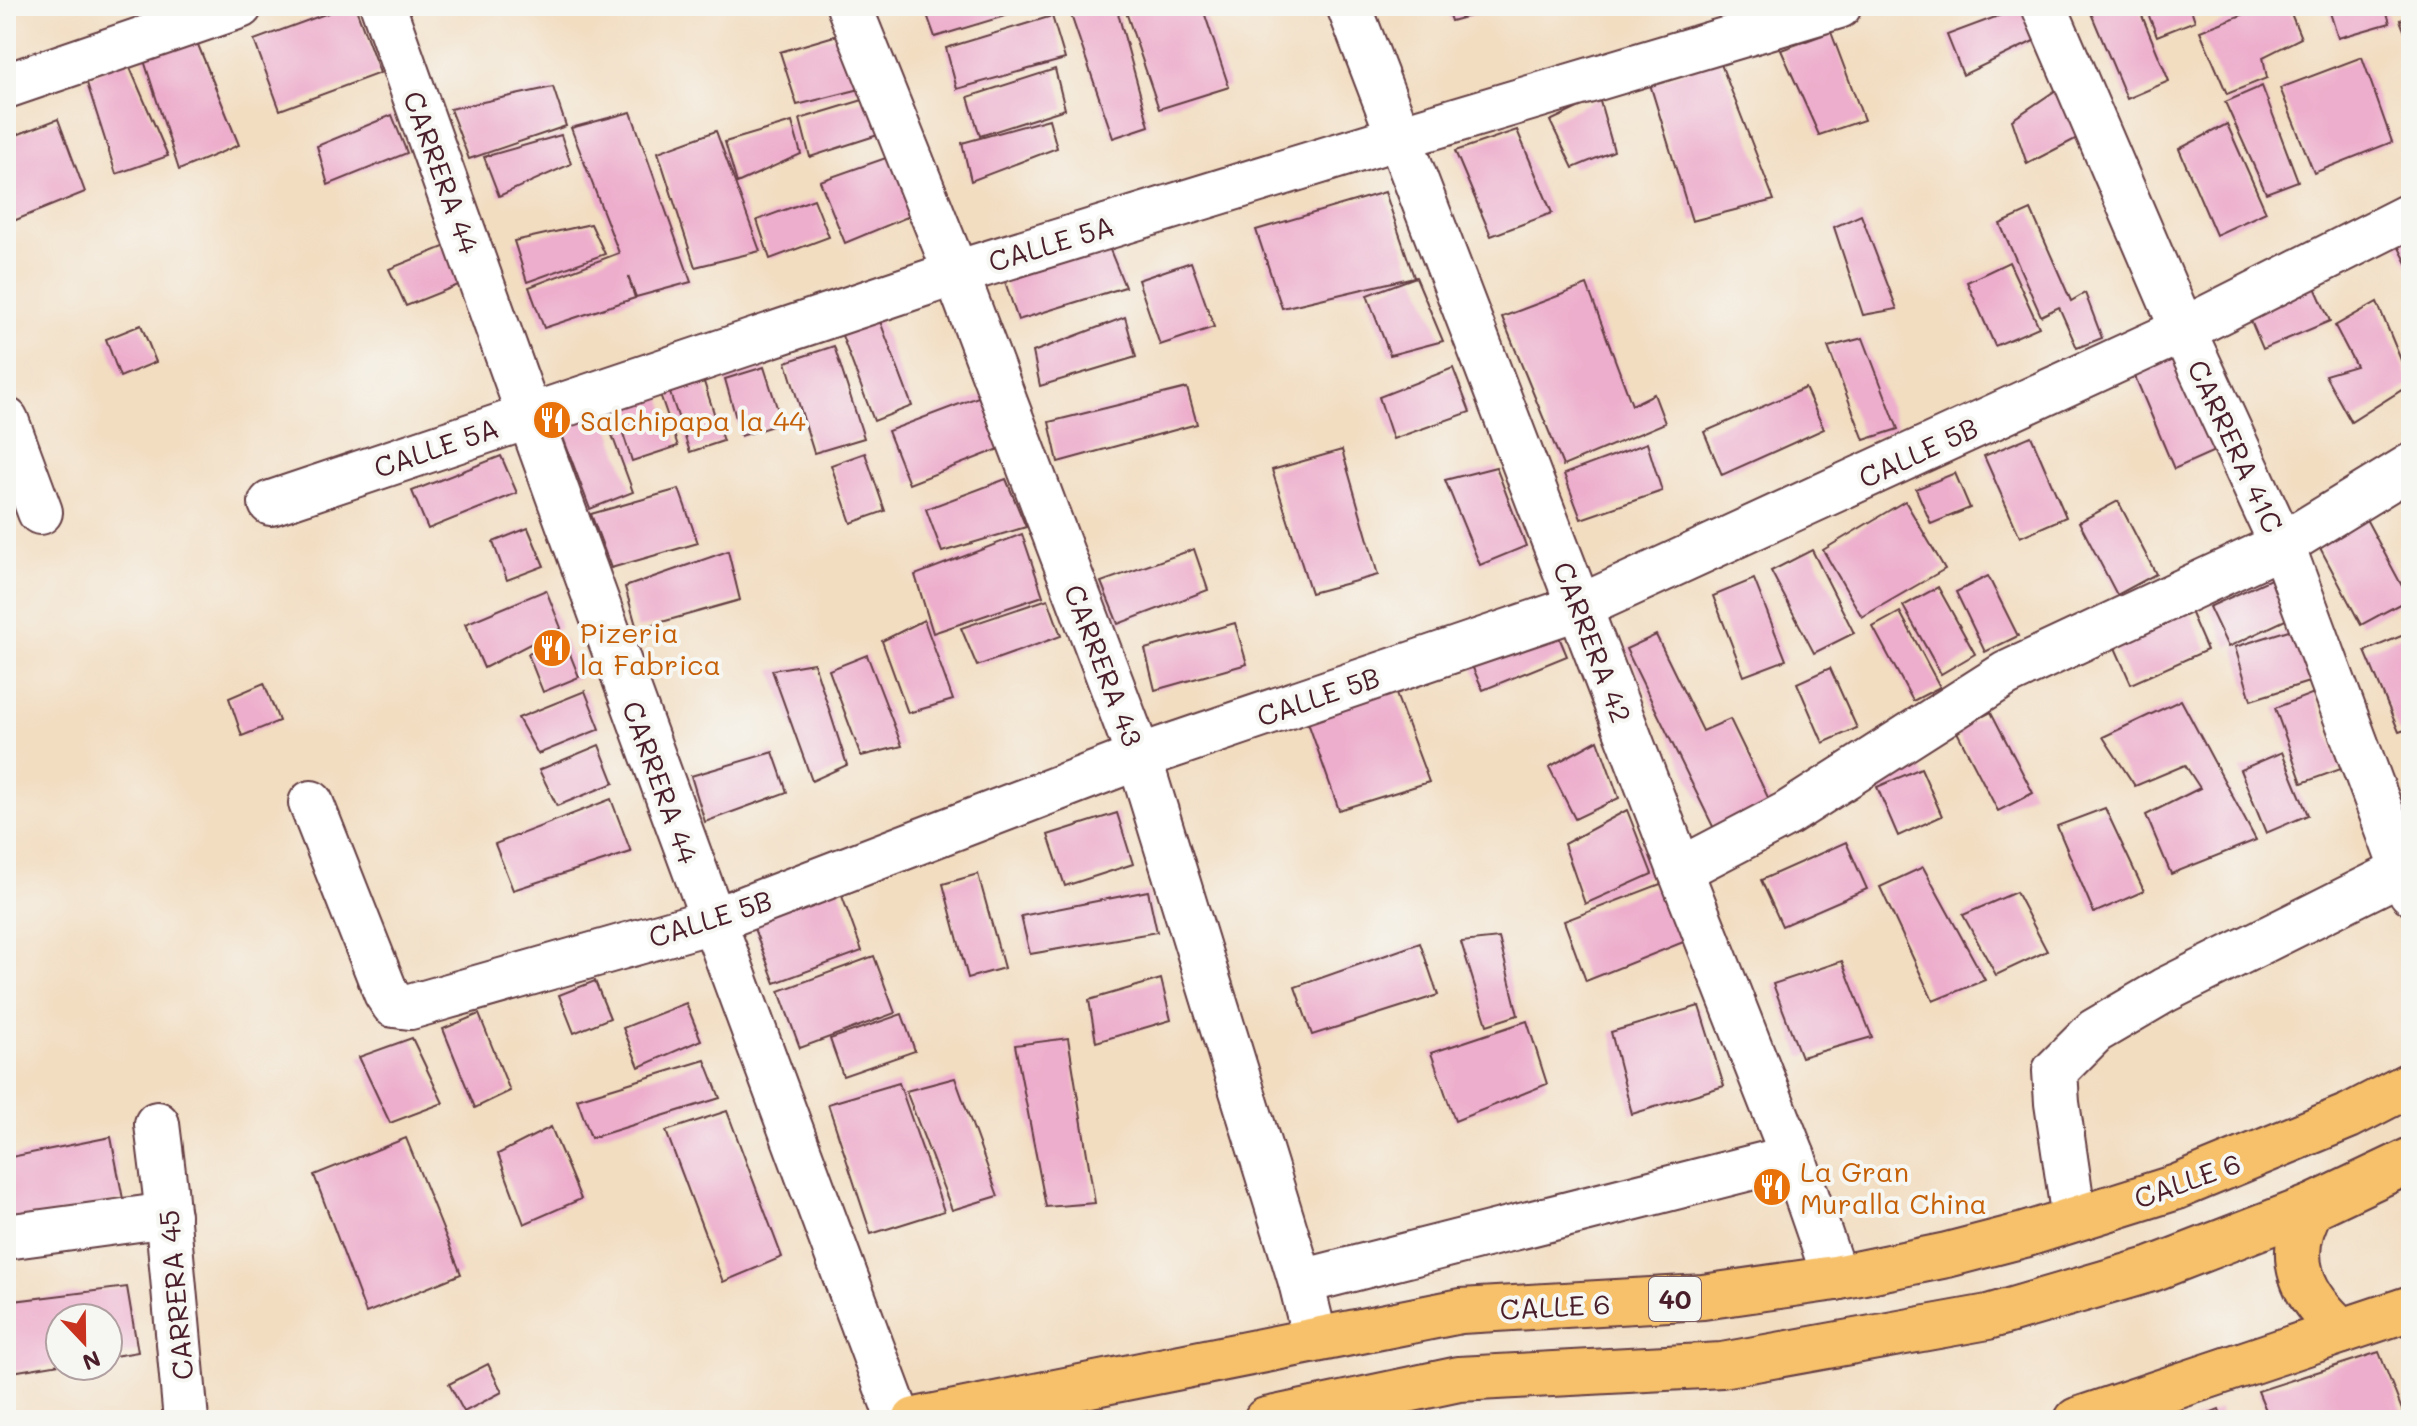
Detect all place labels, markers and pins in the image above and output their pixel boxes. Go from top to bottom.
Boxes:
restaurant icon: Salchipapa la 44 [531,399,573,441]
place label: Salchipapa la 44 [580,402,806,438]
place label: Pizeria la Fabrica [580,614,721,682]
restaurant icon: Pizeria la Fabrica [531,627,573,669]
place label: La Gran Muralla China [1800,1153,1987,1221]
restaurant icon: La Gran Muralla China [1751,1166,1793,1208]

